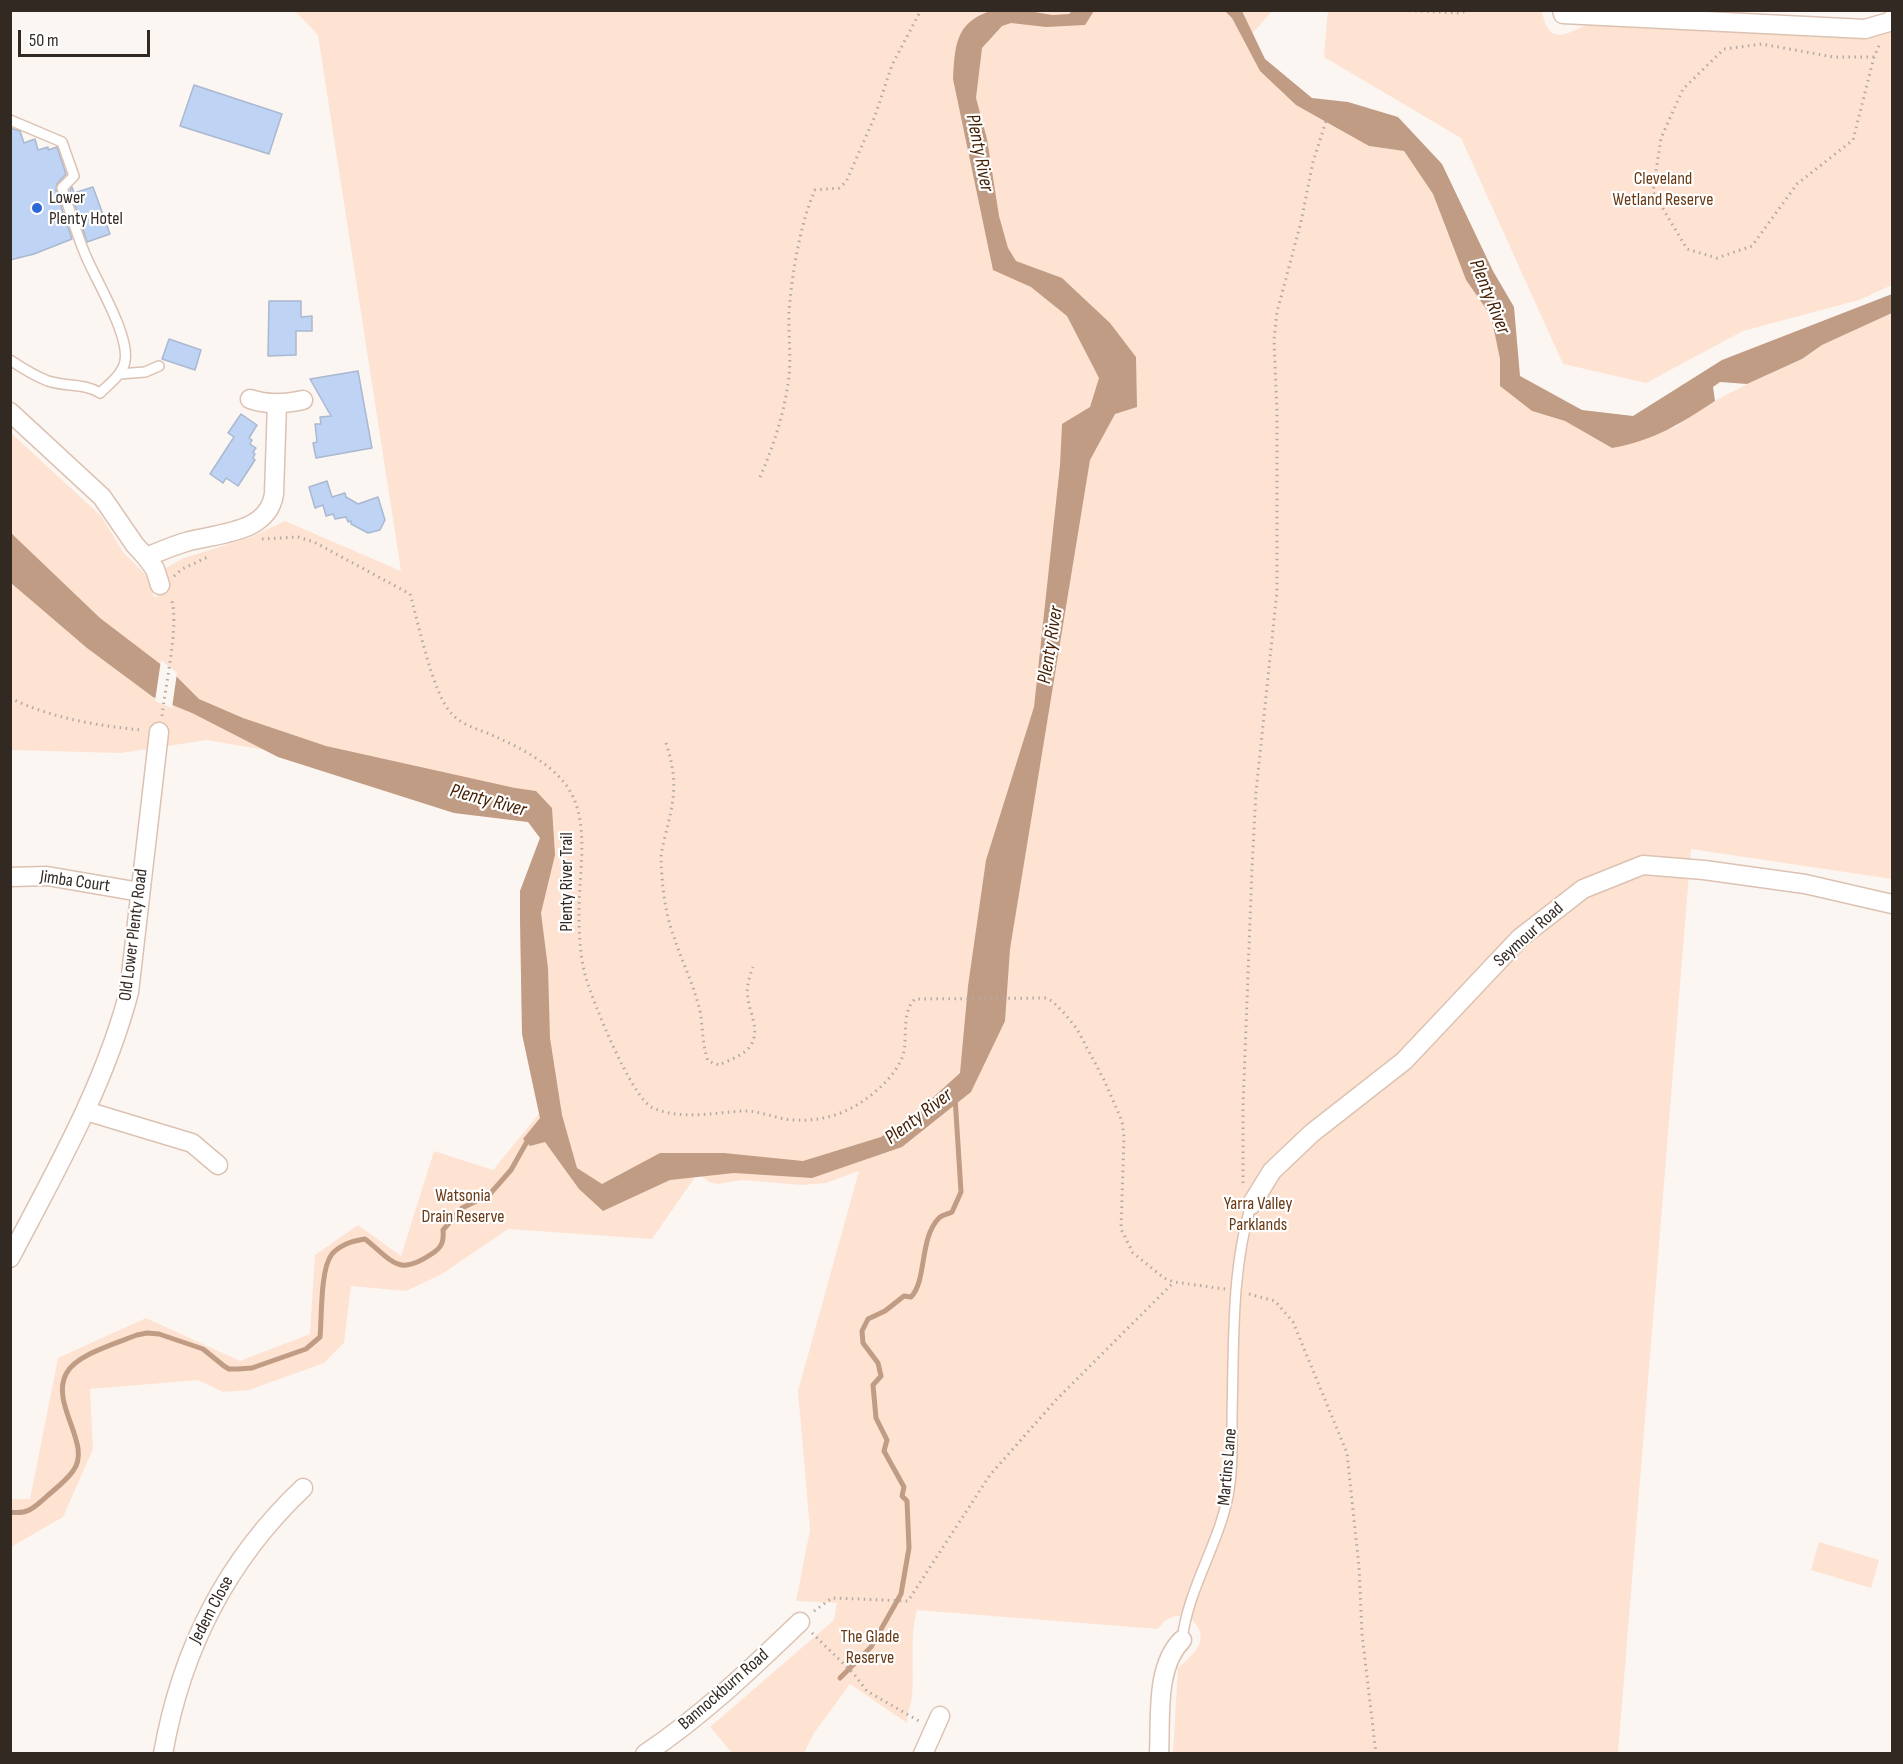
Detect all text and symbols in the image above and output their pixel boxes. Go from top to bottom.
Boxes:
scale bar [21,18,153,56]
text: 50 m [29,30,59,51]
water label: Plenty River [960,112,998,194]
park label: Cleveland Wetland Reserve [1613,168,1713,210]
place label: Lower Plenty Hotel [49,187,123,230]
marker: Lower Plenty Hotel [30,201,44,215]
water label: Plenty River [1463,256,1515,338]
water label: Plenty River [1033,604,1069,686]
water label: Plenty River [447,779,529,823]
street label: Plenty River Trail [556,832,578,932]
street label: Jimba Court [39,866,111,898]
street label: Old Lower Plenty Road [115,868,153,1002]
street label: Seymour Road [1490,898,1568,972]
water label: Plenty River [881,1084,957,1150]
park label: Watsonia Drain Reserve [422,1185,504,1228]
park label: Yarra Valley Parklands [1224,1193,1292,1236]
street label: Martins Lane [1214,1428,1242,1506]
street label: Jedem Close [185,1573,239,1647]
park label: The Glade Reserve [841,1626,899,1668]
street label: Bannockburn Road [674,1645,774,1735]

